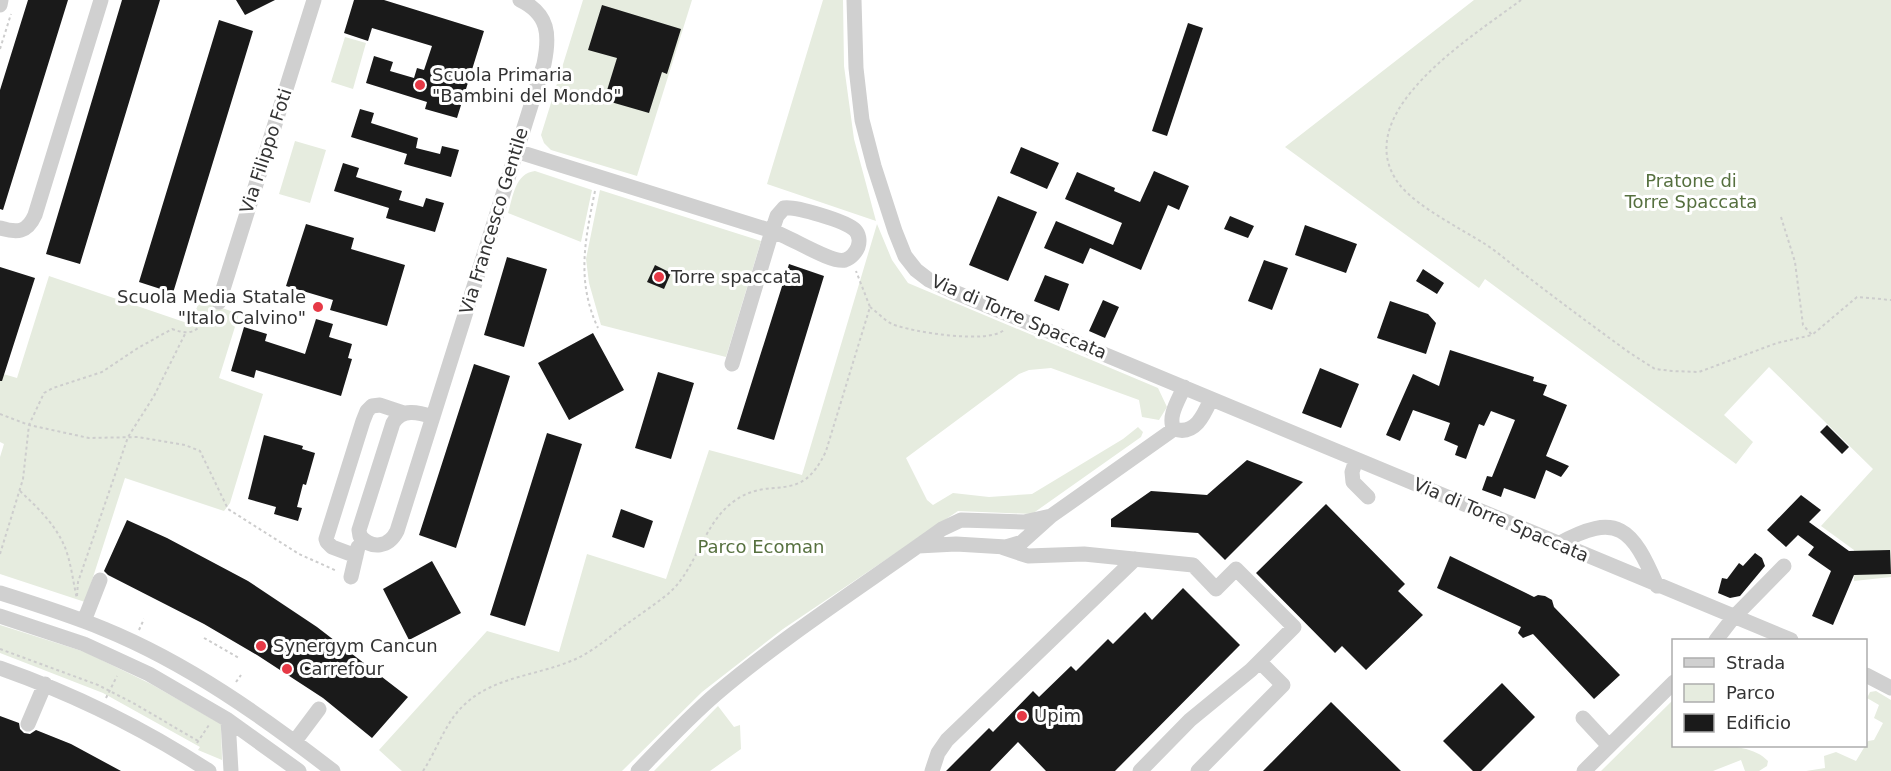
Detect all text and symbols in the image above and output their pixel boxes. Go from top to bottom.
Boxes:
place label: Scuola Primaria "Bambini del Mondo" [432,64,622,106]
marker: Scuola Primaria "Bambini del Mondo" [413,78,427,92]
street label: Via Filippo Foti [235,86,296,216]
street label: Via Francesco Gentile [455,125,532,317]
park label: Pratone di Torre Spaccata [1624,170,1757,212]
place label: Torre spaccata [670,266,802,287]
marker: Torre spaccata [652,270,666,284]
street label: Via di Torre Spaccata [928,270,1110,363]
place label: Scuola Media Statale "Italo Calvino" [117,286,306,328]
marker: Scuola Media Statale "Italo Calvino" [311,300,325,314]
street label: Via di Torre Spaccata [1410,473,1592,566]
park label: Parco Ecoman [698,536,824,557]
place label: Synergym Cancun [273,635,438,656]
marker: Synergym Cancun [254,639,268,653]
legend [1672,639,1867,747]
text: Strada [1726,652,1785,673]
place label: Carrefour [299,658,385,679]
marker: Carrefour [280,662,294,676]
text: Parco [1726,682,1775,703]
place label: Upim [1034,705,1081,726]
marker: Upim [1015,709,1029,723]
text: Edificio [1726,712,1791,733]

